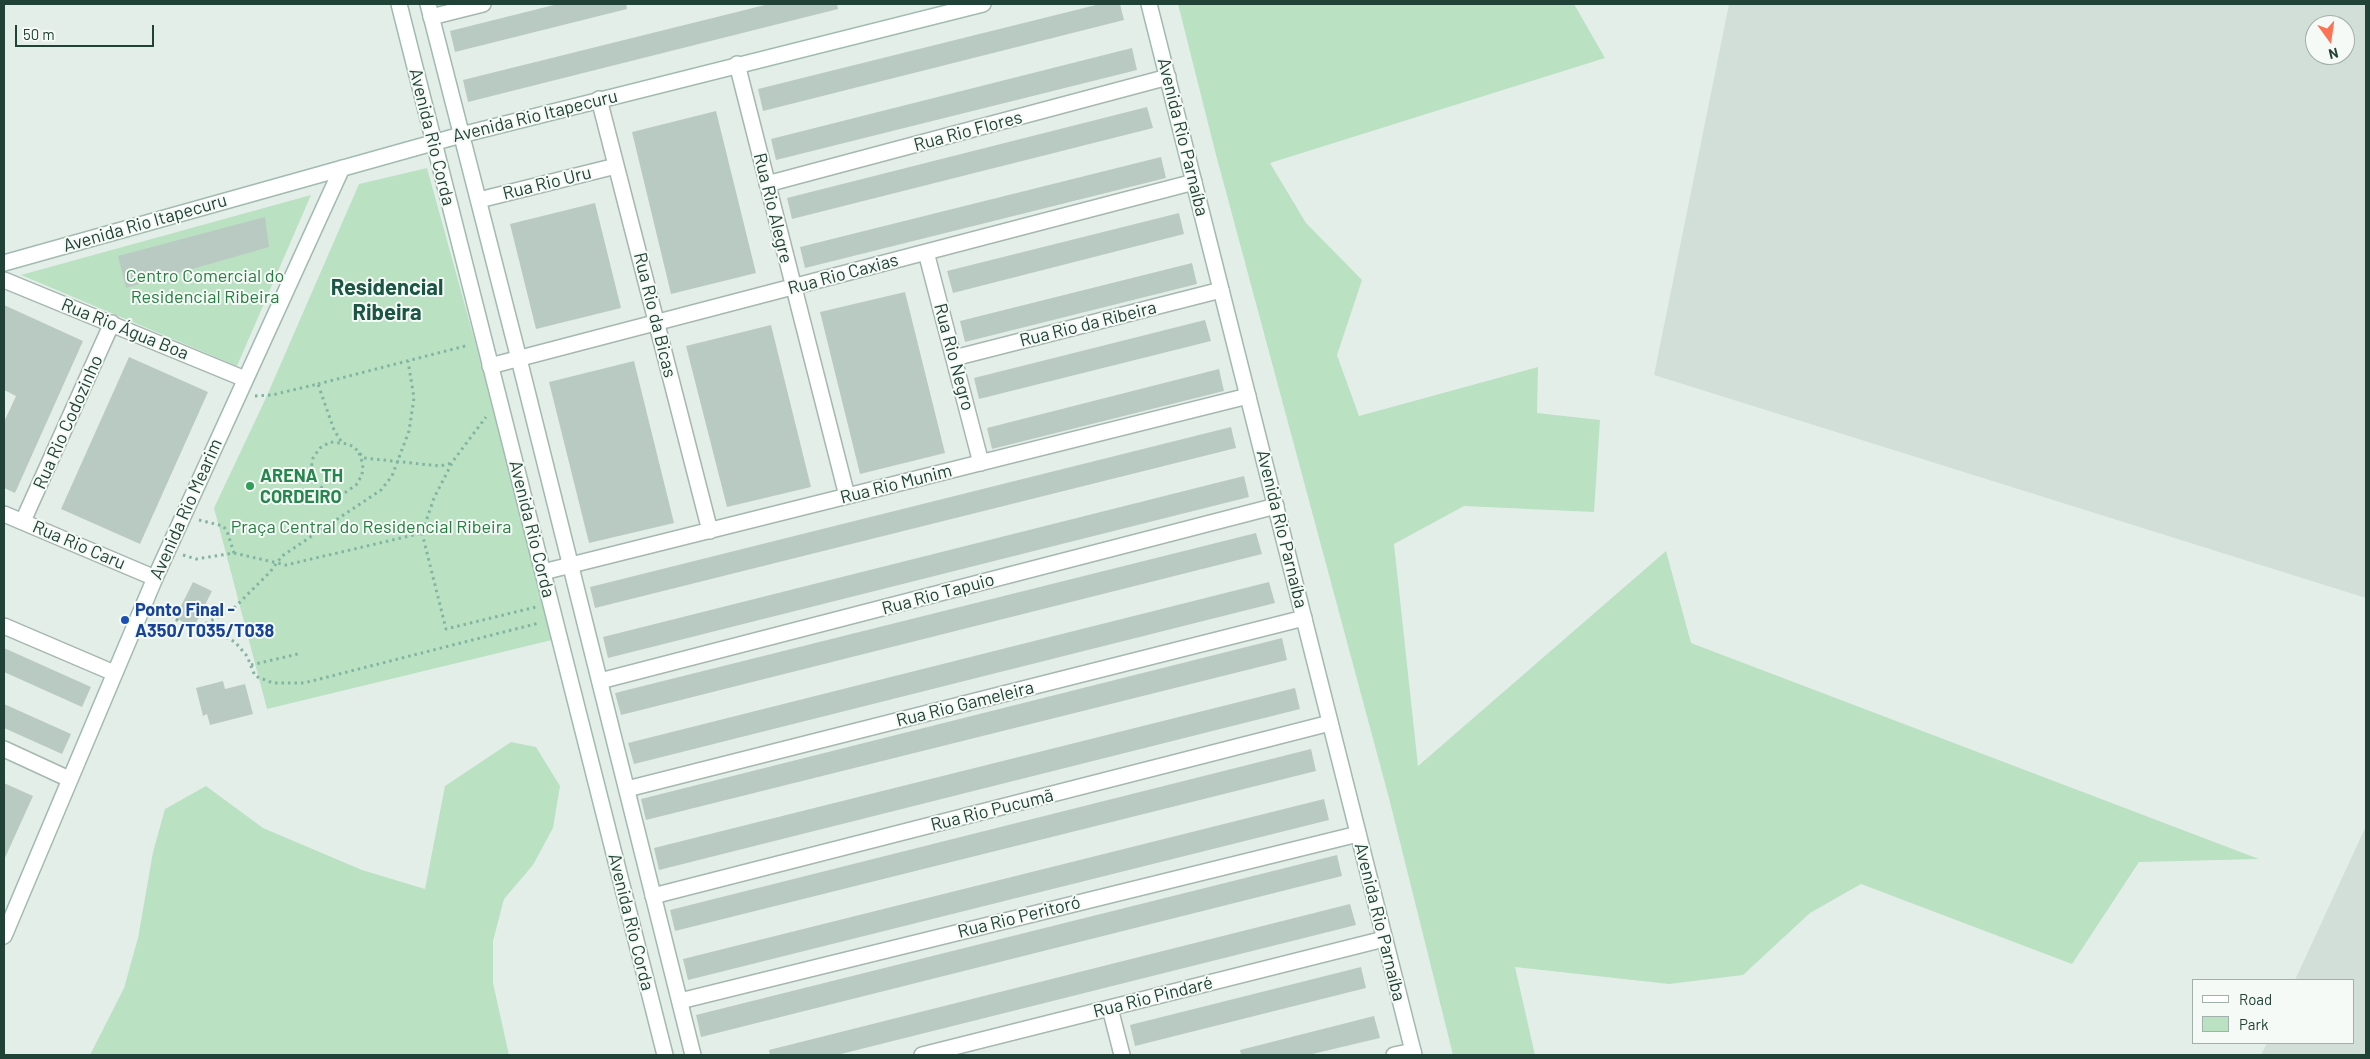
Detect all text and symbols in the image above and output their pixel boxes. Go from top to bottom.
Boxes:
scale bar [18,15,156,47]
north arrow [2305,15,2355,65]
text: 50 m [23,25,55,43]
text: N [2327,45,2340,63]
street label: Avenida Rio Parnaíba [1153,56,1213,218]
street label: Avenida Rio Corda [405,66,459,208]
street label: Avenida Rio Itapecuru [450,85,620,147]
street label: Rua Rio Flores [911,106,1025,156]
street label: Rua Rio Alegre [749,151,797,265]
street label: Rua Rio Uru [501,162,593,204]
street label: Avenida Rio Itapecuru [61,189,229,257]
street label: Rua Rio Caxias [785,249,901,299]
street label: Rua Rio da Bicas [629,250,681,380]
park label: Centro Comercial do Residencial Ribeira [126,265,284,308]
district label: Residencial Ribeira [331,275,443,326]
street label: Rua Rio Água Boa [58,294,192,364]
street label: Rua Rio da Ribeira [1017,297,1159,351]
street label: Rua Rio Negro [929,301,979,413]
street label: Rua Rio Codozinho [29,352,107,492]
street label: Avenida Rio Mearim [145,435,227,583]
street label: Avenida Rio Parnaíba [1252,448,1312,610]
street label: Avenida Rio Corda [505,458,559,600]
street label: Rua Rio Munim [838,460,954,508]
place label: ARENA TH CORDEIRO [260,465,343,508]
marker: ARENA TH CORDEIRO [244,480,256,492]
street label: Rua Rio Caru [29,516,129,574]
park label: Praça Central do Residencial Ribeira [231,516,511,538]
street label: Rua Rio Tapuio [879,569,997,619]
place label: Ponto Final - A350/T035/T038 [135,599,274,642]
marker: Ponto Final - A350/T035/T038 [119,614,131,626]
street label: Rua Rio Gameleira [894,676,1036,732]
street label: Rua Rio Pucumã [928,784,1056,836]
street label: Avenida Rio Parnaíba [1350,841,1410,1003]
street label: Avenida Rio Corda [604,851,658,993]
street label: Rua Rio Peritoró [955,891,1083,943]
street label: Rua Rio Pindaré [1091,972,1215,1022]
legend [2192,979,2355,1044]
text: Road [2239,990,2272,1008]
text: Park [2239,1015,2268,1033]

